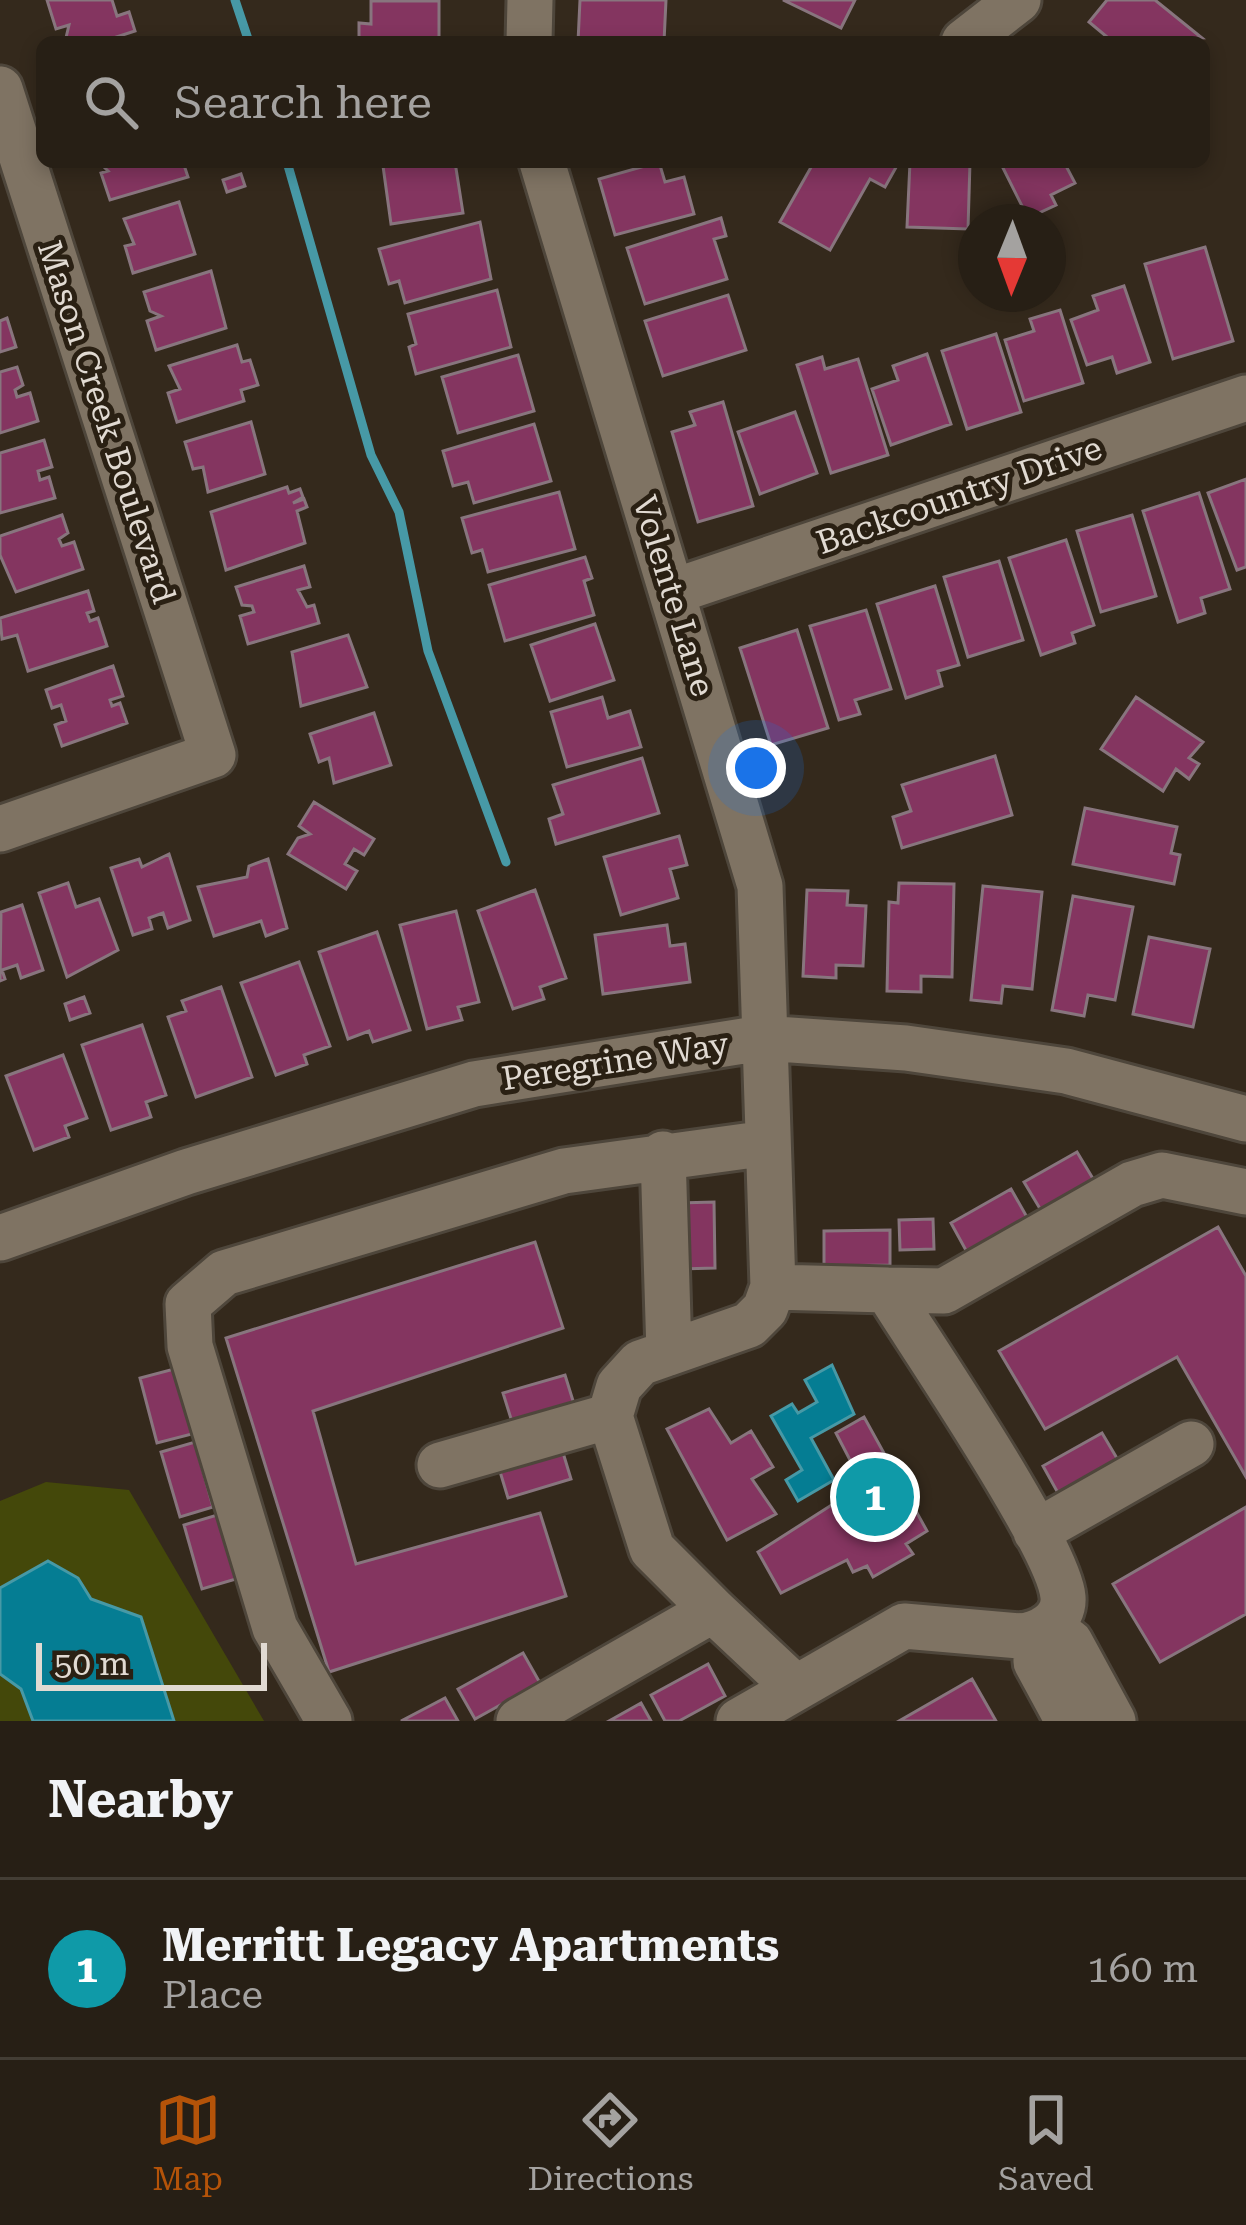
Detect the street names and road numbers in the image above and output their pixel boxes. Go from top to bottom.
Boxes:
street label: Mason Creek Boulevard [30,236,184,608]
street label: Backcountry Drive [811,428,1107,562]
street label: Volente Lane [625,491,723,701]
street label: Peregrine Way [499,1024,732,1098]

